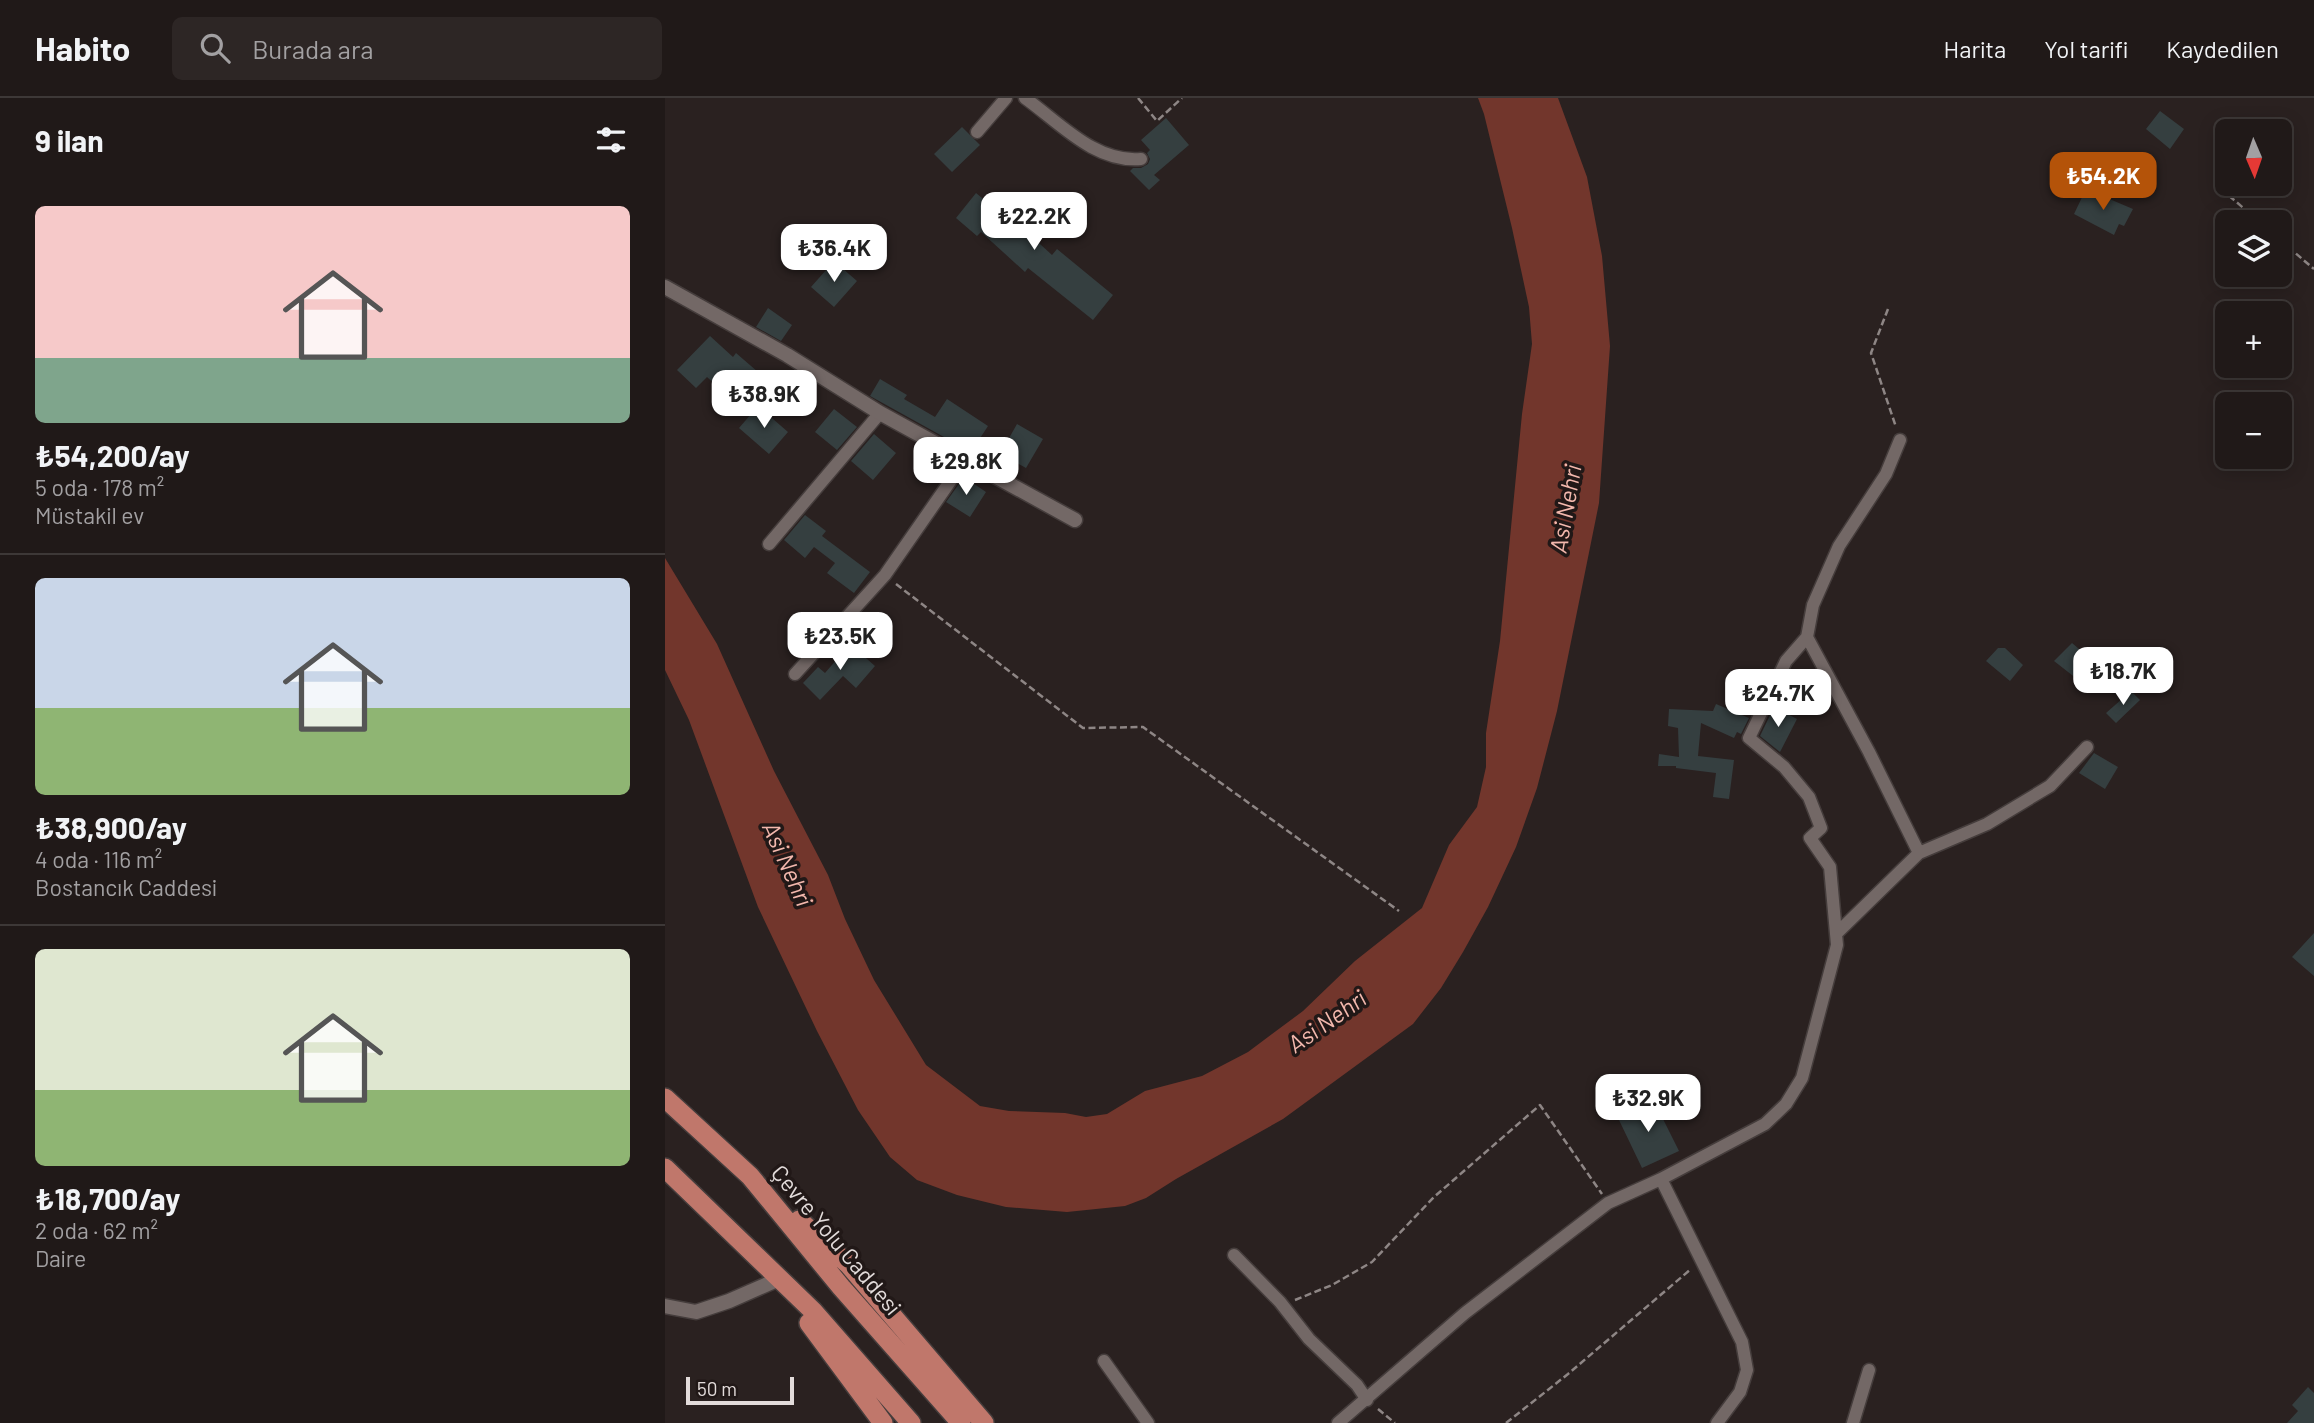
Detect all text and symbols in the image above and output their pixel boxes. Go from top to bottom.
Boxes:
search box [172,17,662,80]
text: Habito [35,28,130,68]
icon: search [196,29,234,67]
text: Burada ara [252,33,374,64]
text: Harita [1943,34,2006,63]
text: Yol tarifi [2044,34,2128,63]
text: Kaydedilen [2166,34,2279,63]
north arrow [2215,119,2293,196]
map controls [2215,119,2292,469]
icon: filters [592,121,630,159]
text: 9 ilan [35,122,104,158]
pin: ₺54.2K [2046,152,2160,212]
text: ₺54.2K [2066,161,2140,189]
pin: ₺22.2K [977,192,1091,252]
text: ₺22.2K [997,201,1071,229]
button: layers [2215,210,2292,287]
pin: ₺36.4K [777,225,891,284]
text: ₺36.4K [797,233,871,261]
icon: home [270,252,396,378]
button: + [2215,301,2292,378]
pin: ₺38.9K [707,370,821,430]
text: ₺38.9K [728,379,800,407]
button: − [2215,392,2292,469]
text: ₺54,200/ay [35,437,190,473]
pin: ₺29.8K [909,438,1023,497]
text: ₺29.8K [929,446,1003,474]
water label: Asi Nehri [1543,461,1587,555]
text: 5 oda · 178 m² [35,473,164,501]
text: Müstakil ev [35,501,144,529]
pin: ₺23.5K [783,612,897,672]
text: ₺23.5K [804,621,876,649]
icon: home [270,624,396,750]
pin: ₺18.7K [2066,648,2180,707]
text: ₺18.7K [2089,656,2157,684]
pin: ₺24.7K [1721,670,1835,729]
text: ₺24.7K [1741,678,1815,706]
text: ₺38,900/ay [35,809,187,845]
water label: Asi Nehri [757,817,820,911]
text: 4 oda · 116 m² [35,845,162,873]
text: Bostancık Caddesi [35,873,217,901]
water label: Asi Nehri [1281,983,1372,1058]
icon: home [270,995,396,1121]
pin: ₺32.9K [1591,1074,1705,1134]
text: ₺32.9K [1611,1083,1685,1111]
street label: Çevre Yolu Caddesi [766,1159,908,1320]
text: ₺18,700/ay [35,1180,180,1216]
text: 2 oda · 62 m² [35,1216,158,1244]
text: Daire [35,1244,86,1272]
scale bar [686,1374,795,1406]
text: 50 m [697,1377,737,1400]

